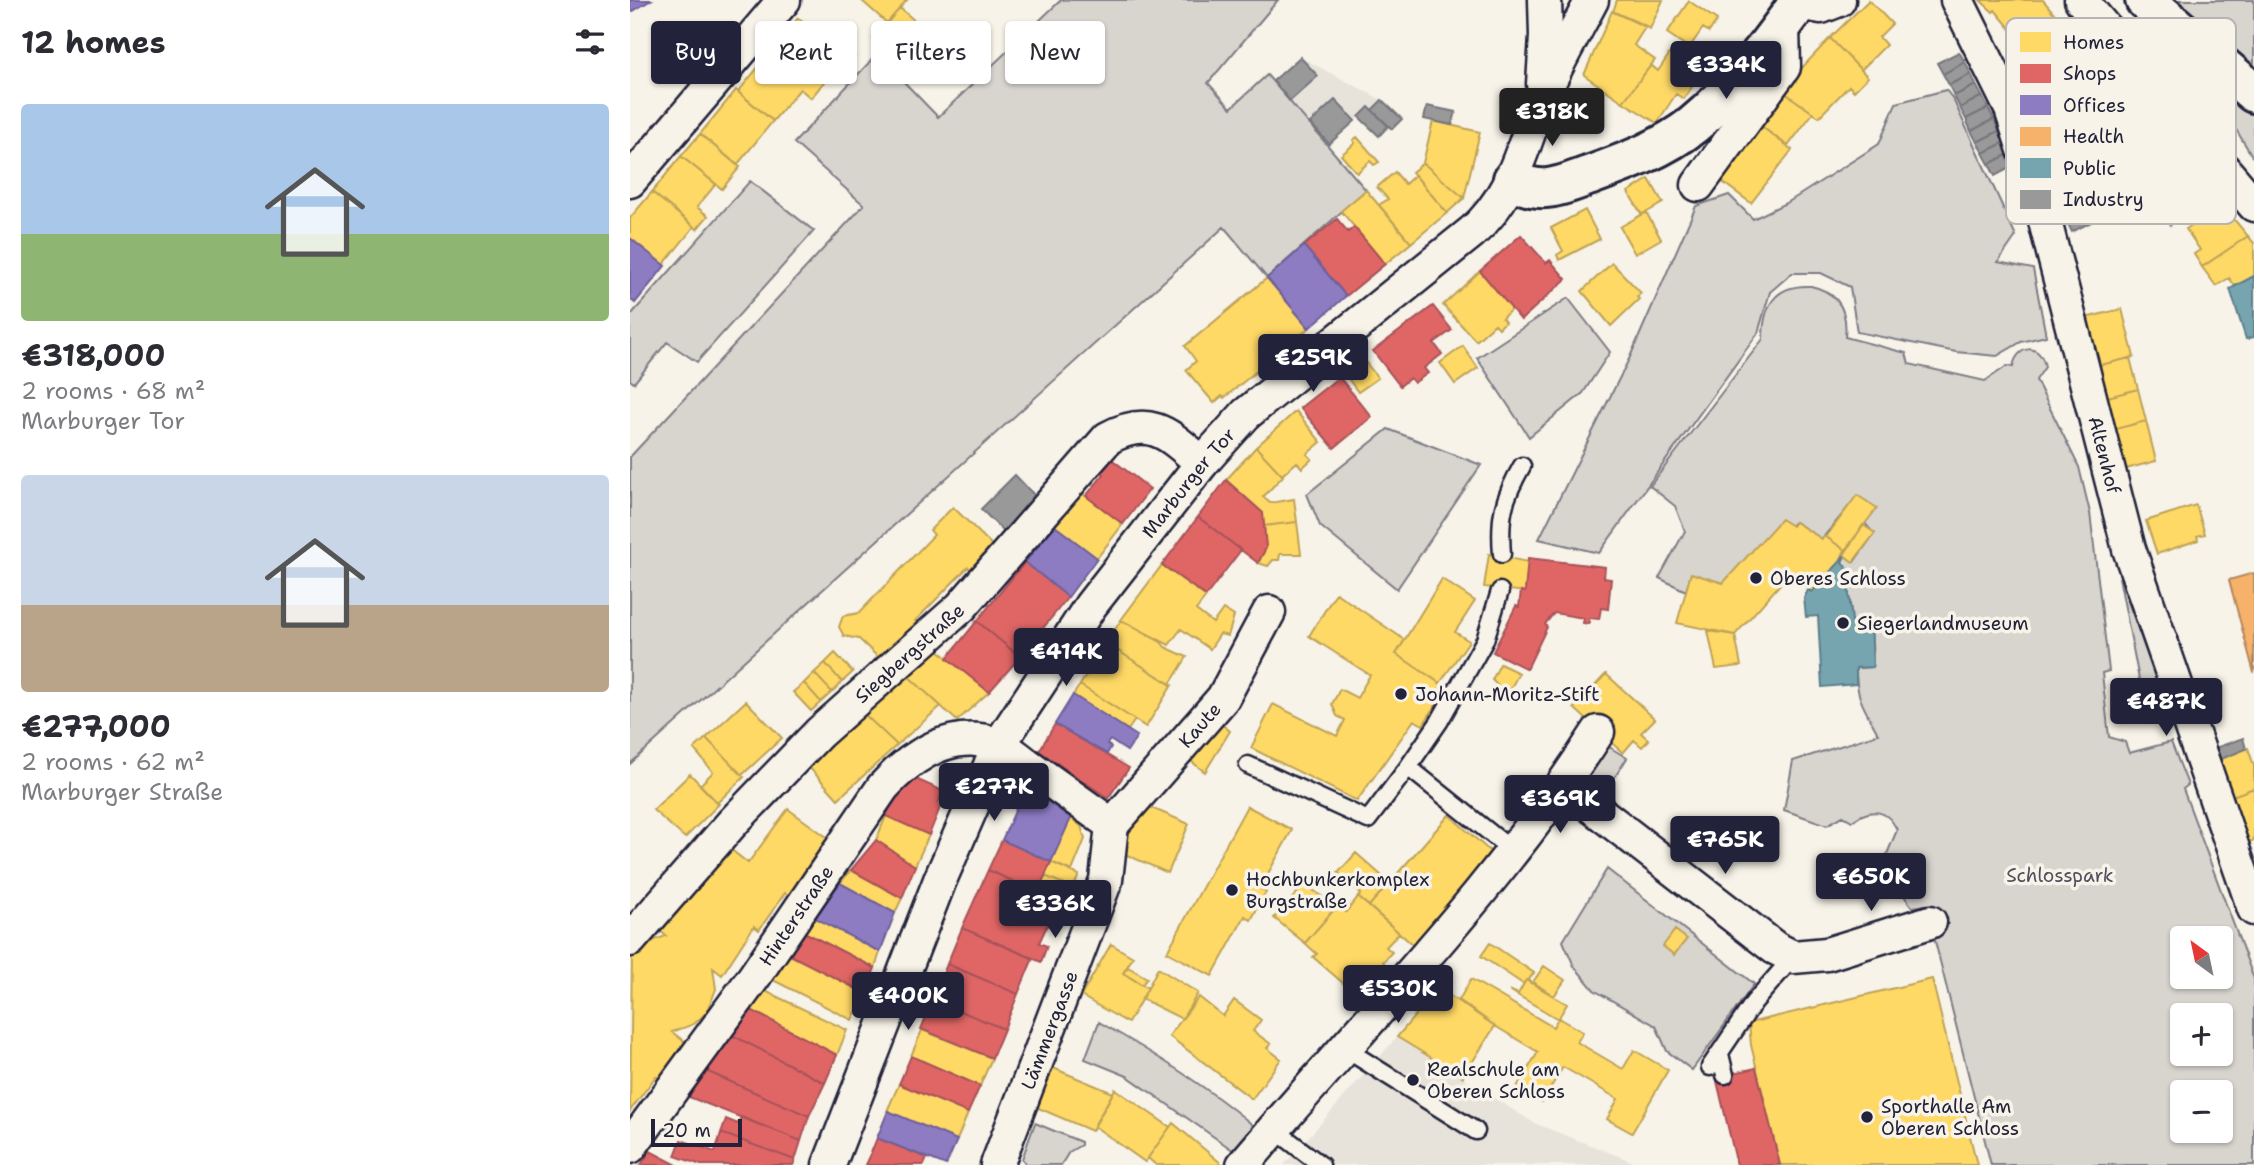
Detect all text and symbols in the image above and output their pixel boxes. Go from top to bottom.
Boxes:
legend [2006,18,2236,224]
chip: Buy [651,21,741,84]
chip: Rent [755,21,857,84]
chip: Filters [871,21,991,84]
chip: New [1005,21,1105,84]
text: 12 homes [21,22,165,63]
icon: filters [571,23,609,61]
text: Homes [2063,30,2124,55]
pin: €334K [1677,42,1775,101]
text: €334K [1686,49,1766,79]
text: Shops [2063,61,2117,86]
pin: €318K [1503,88,1601,148]
text: Offices [2063,93,2126,118]
text: €318K [1515,96,1589,126]
text: Health [2063,124,2124,149]
icon: home [252,149,378,275]
text: Public [2063,156,2116,181]
text: Industry [2063,187,2144,212]
pin: €259K [1264,334,1362,394]
text: €318,000 [21,335,166,376]
text: €259K [1274,342,1352,372]
text: 2 rooms · 68 m² [21,376,205,406]
text: Marburger Tor [21,406,185,436]
street label: Altenhof [2082,413,2127,497]
street label: Marburger Tor [1136,422,1241,543]
icon: home [252,520,378,646]
place label: Oberes Schloss [1770,566,1906,591]
marker: Oberes Schloss [1748,570,1764,586]
street label: Siegbergstraße [849,598,970,709]
place label: Siegerlandmuseum [1857,611,2029,636]
marker: Siegerlandmuseum [1835,615,1851,631]
pin: €414K [1017,628,1115,688]
text: €414K [1030,636,1102,666]
pin: €487K [2117,678,2215,738]
place label: Johann-Moritz-Stift [1415,682,1599,707]
marker: Johann-Moritz-Stift [1393,686,1409,702]
text: €487K [2126,686,2206,716]
street label: Kaute [1173,697,1227,753]
text: €277,000 [21,706,171,747]
text: 2 rooms · 62 m² [21,747,205,777]
pin: €277K [945,764,1043,823]
text: €277K [955,771,1033,801]
pin: €369K [1511,776,1609,835]
text: Marburger Straße [21,777,223,807]
text: €369K [1520,783,1600,813]
pin: €765K [1676,816,1774,876]
text: €765K [1686,824,1764,854]
pin: €650K [1822,853,1920,913]
street label: Hinterstraße [753,860,839,971]
text: €650K [1832,861,1910,891]
park label: Schlosspark [2006,863,2114,888]
place label: Hochbunkerkomplex Burgstraße [1246,867,1430,914]
pin: €336K [1006,880,1104,940]
marker: Hochbunkerkomplex Burgstraße [1224,882,1240,898]
text: €336K [1015,888,1095,918]
north arrow [2170,926,2233,989]
map controls [2170,926,2233,1143]
pin: €530K [1349,965,1447,1025]
street label: Lämmergasse [1015,967,1084,1093]
pin: €400K [859,972,957,1032]
text: €530K [1359,973,1437,1003]
text: €400K [868,980,948,1010]
button: + [2170,1003,2233,1066]
place label: Realschule am Oberen Schloss [1427,1057,1565,1104]
marker: Realschule am Oberen Schloss [1405,1072,1421,1088]
button: − [2170,1080,2233,1143]
place label: Sporthalle Am Oberen Schloss [1881,1094,2019,1141]
marker: Sporthalle Am Oberen Schloss [1859,1109,1875,1125]
scale bar [651,1116,742,1148]
text: 20 m [662,1118,711,1143]

